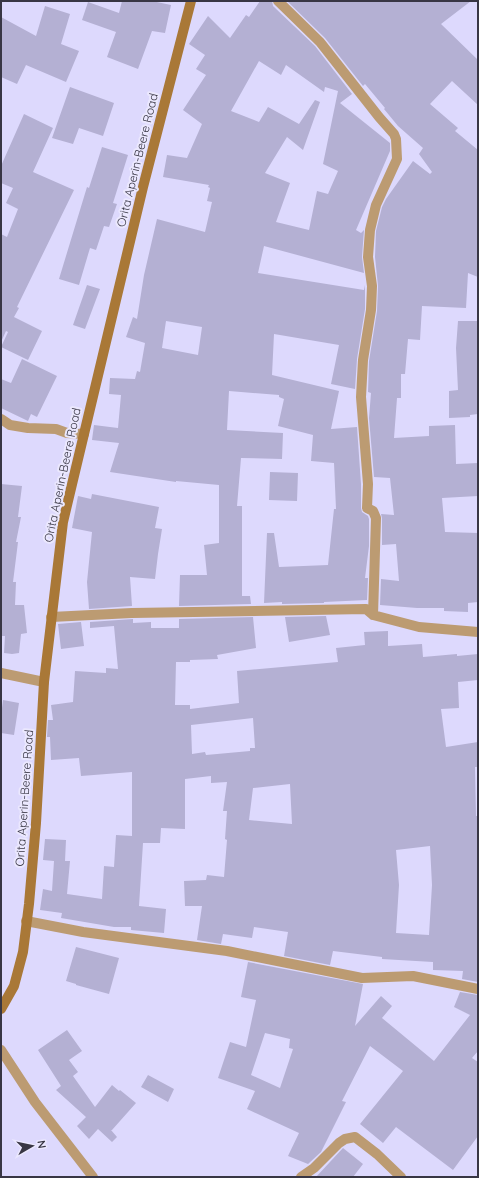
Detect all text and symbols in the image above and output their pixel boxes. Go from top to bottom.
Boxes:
street label: Orita Aperin-Beere Road [113,92,161,228]
street label: Orita Aperin-Beere Road [40,406,84,544]
street label: Orita Aperin-Beere Road [12,729,36,867]
north arrow [12,1126,52,1166]
text: N [34,1139,49,1150]

